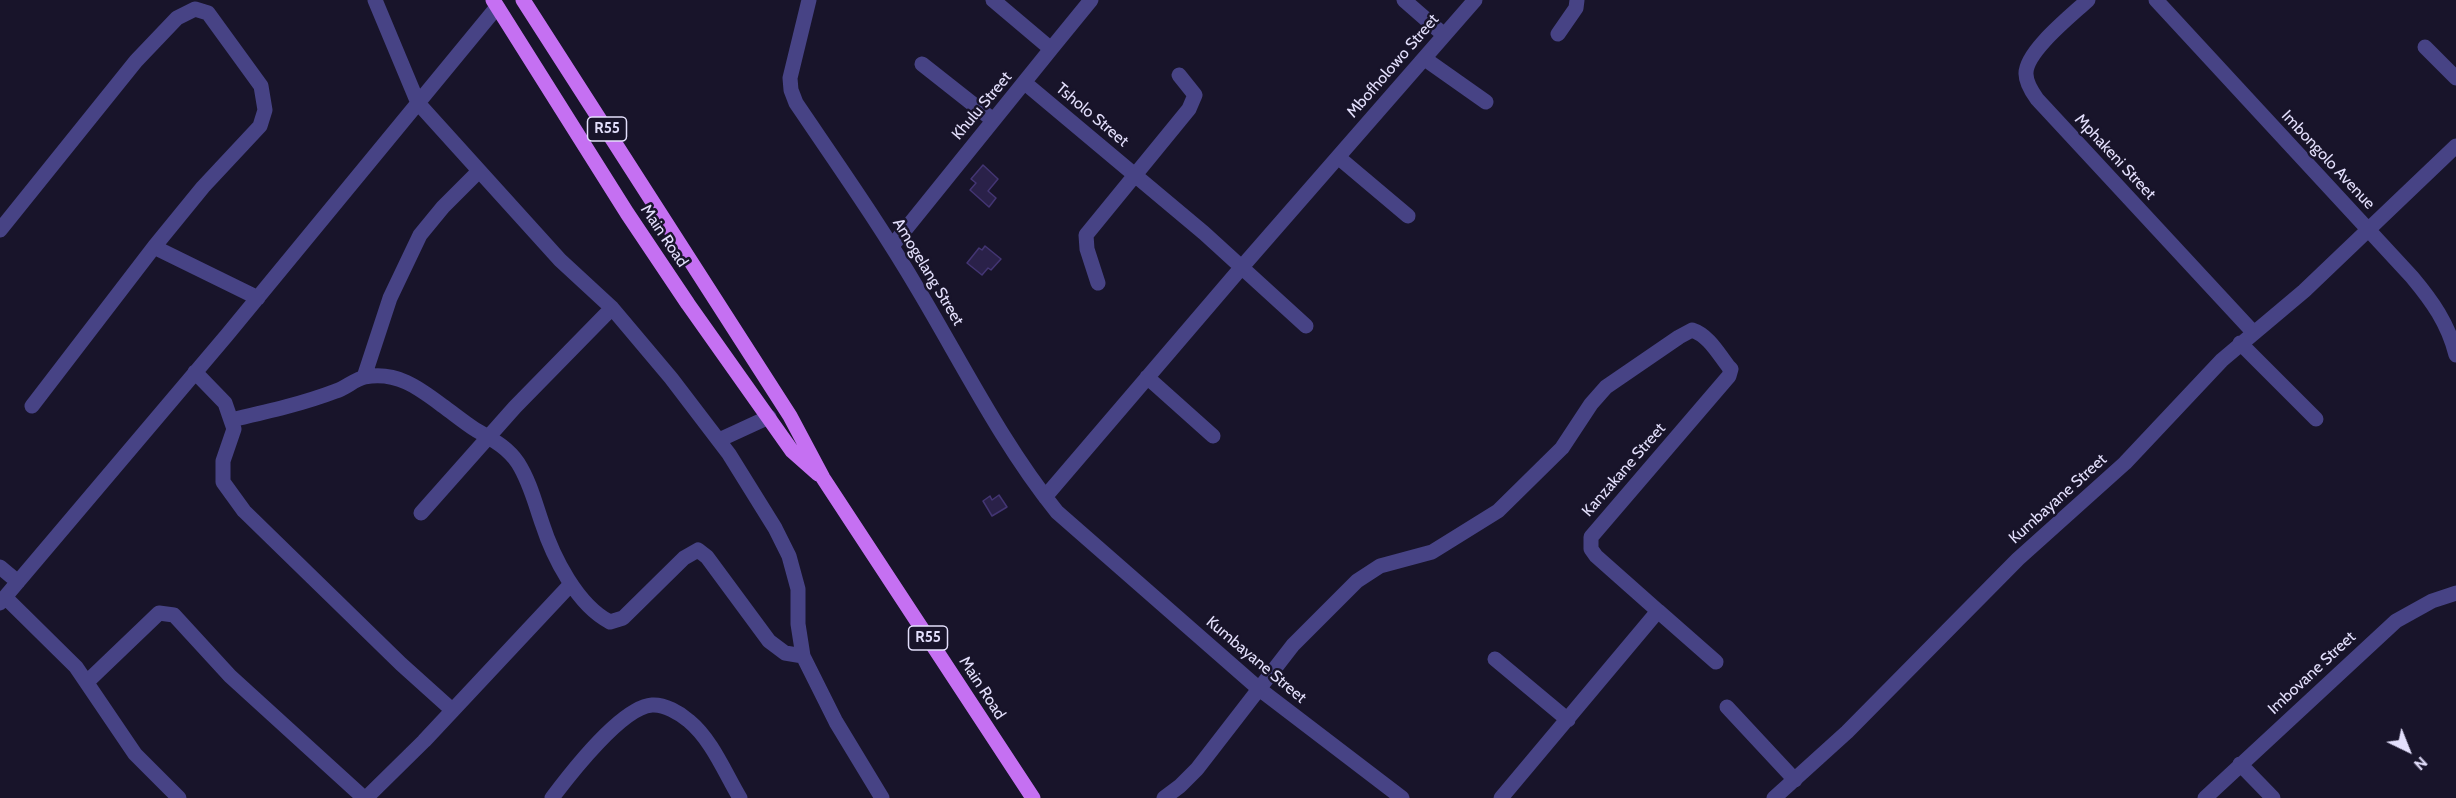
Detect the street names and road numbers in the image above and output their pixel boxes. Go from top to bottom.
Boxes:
street label: Mbofholowo Street [1343,10,1443,122]
street label: Khulu Street [948,68,1016,144]
street label: Tsholo Street [1052,79,1132,151]
street label: Imbongolo Avenue [2277,107,2379,213]
street label: Mphakeni Street [2070,110,2160,204]
road number: R55 [588,117,626,141]
street label: Main Road [636,201,692,271]
street label: Amogelang Street [888,215,968,329]
street label: Kanzakane Street [1578,419,1670,521]
street label: Kumbayane Street [2005,450,2111,548]
street label: Kumbayane Street [1202,613,1310,707]
road number: R55 [908,626,948,650]
street label: Imbovane Street [2264,628,2360,718]
street label: Main Road [955,653,1009,723]

